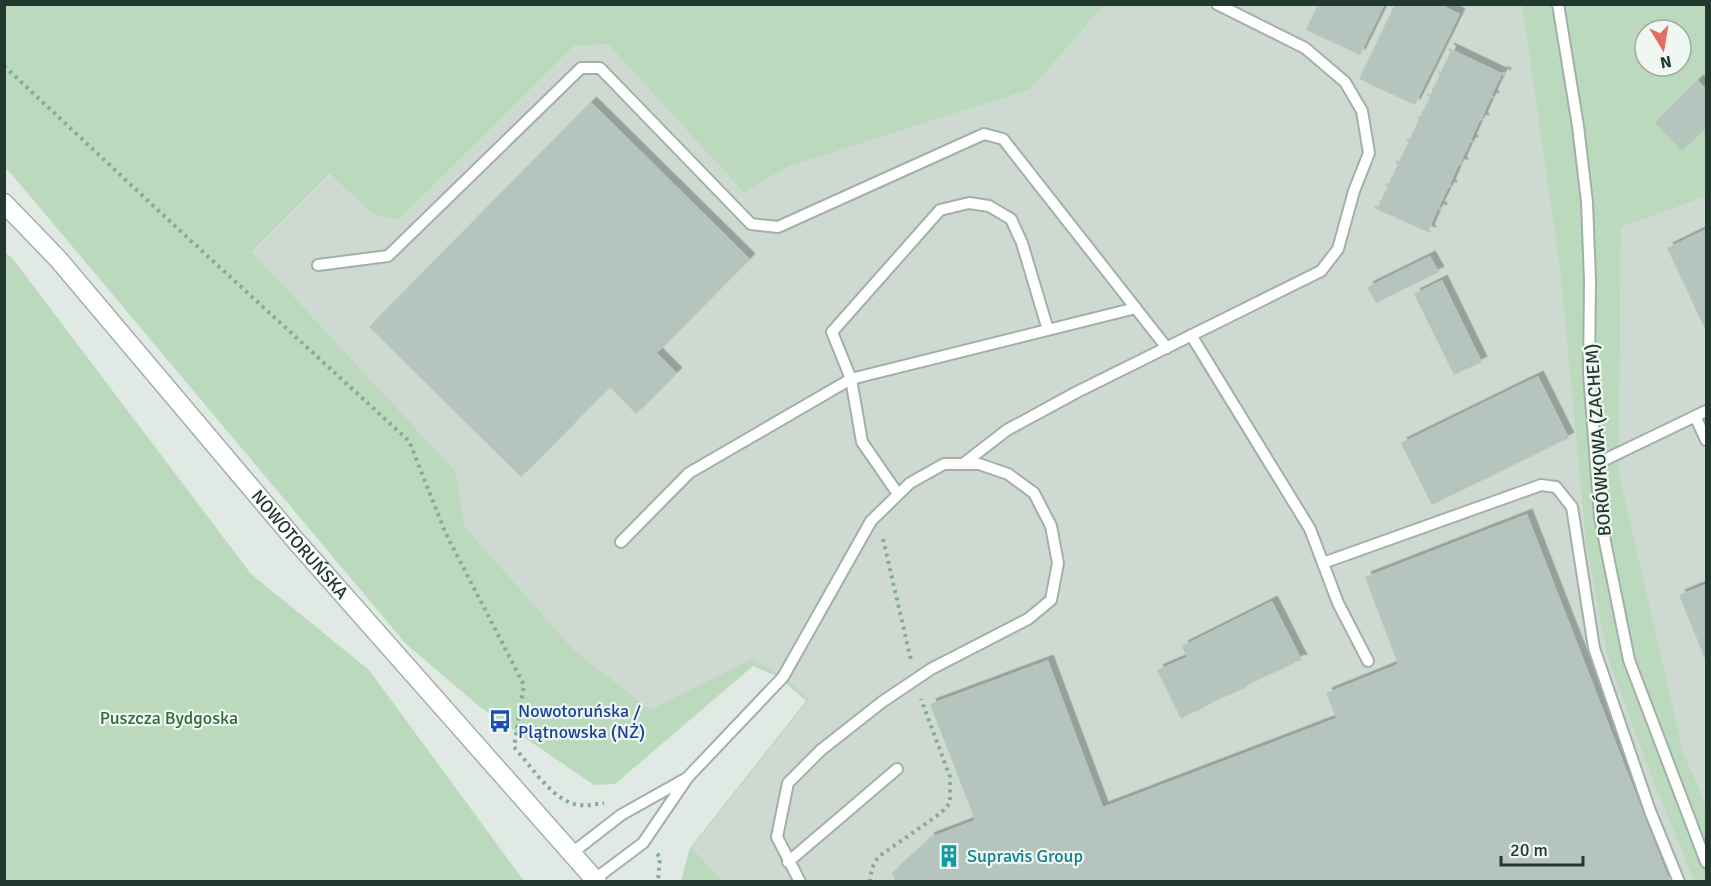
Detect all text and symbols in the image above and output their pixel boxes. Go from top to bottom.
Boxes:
north arrow [1633,18,1693,78]
text: N [1658,51,1673,73]
street label: BORÓWKOWA (ZACHEM) [1580,343,1616,537]
street label: NOWOTORUŃSKA [247,485,353,604]
place label: Nowotoruńska / Plątnowska (NŻ) [518,700,645,743]
park label: Puszcza Bydgoska [100,707,238,729]
bus stop icon: Nowotoruńska / Plątnowska (NŻ) [487,708,513,734]
scale bar [1501,829,1584,867]
text: 20 m [1510,839,1548,861]
building icon: Supravis Group [936,843,962,869]
place label: Supravis Group [967,845,1083,867]

